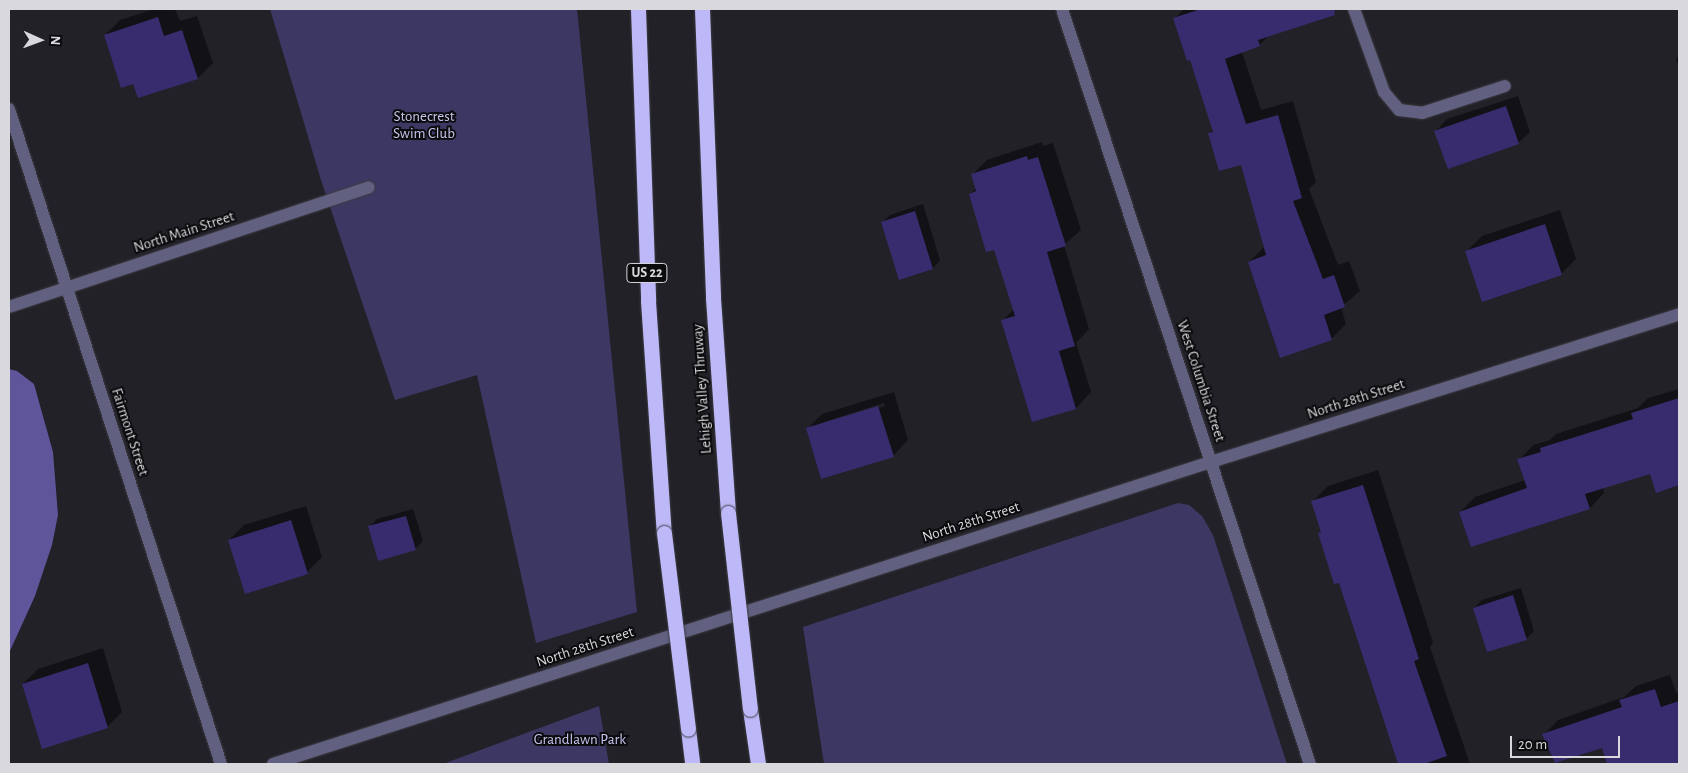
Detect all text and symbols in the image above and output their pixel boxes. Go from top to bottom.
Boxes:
north arrow [15,15,65,65]
text: N [48,35,62,46]
park label: Stonecrest Swim Club [393,107,455,142]
street label: North Main Street [131,207,237,257]
road number: US 22 [626,262,668,284]
street label: West Columbia Street [1173,318,1229,444]
street label: Lehigh Valley Thruway [688,324,716,454]
street label: North 28th Street [1305,375,1407,423]
street label: Fairmont Street [107,386,153,478]
street label: North 28th Street [920,498,1022,546]
street label: North 28th Street [534,623,636,671]
scale bar [1513,726,1623,758]
park label: Grandlawn Park [534,731,626,749]
text: 20 m [1518,737,1547,752]

